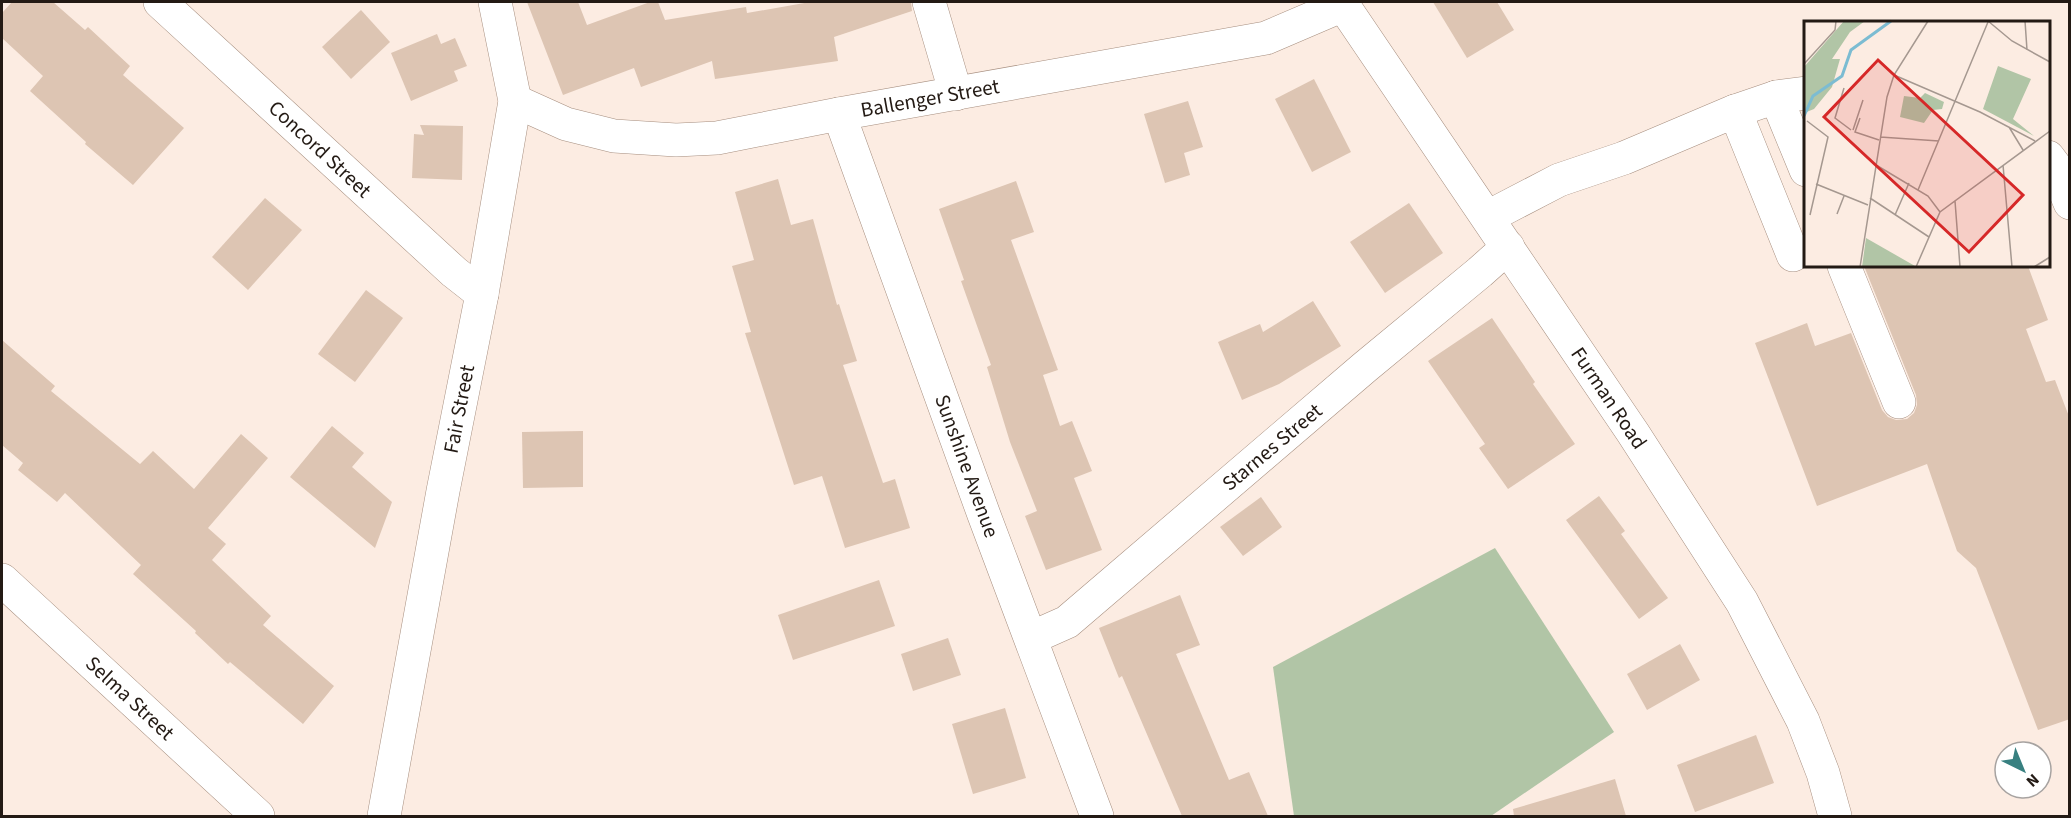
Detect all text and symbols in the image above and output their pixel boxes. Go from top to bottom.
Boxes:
inset map [1804,21,2050,267]
street label: Ballenger Street [858,71,1002,125]
street label: Concord Street [262,93,378,205]
street label: Furman Road [1564,341,1654,455]
street label: Fair Street [436,362,482,456]
street label: Sunshine Avenue [927,390,1007,542]
street label: Starnes Street [1215,396,1329,498]
street label: Selma Street [79,649,181,747]
north arrow [1993,740,2053,800]
text: N [2021,769,2044,792]

